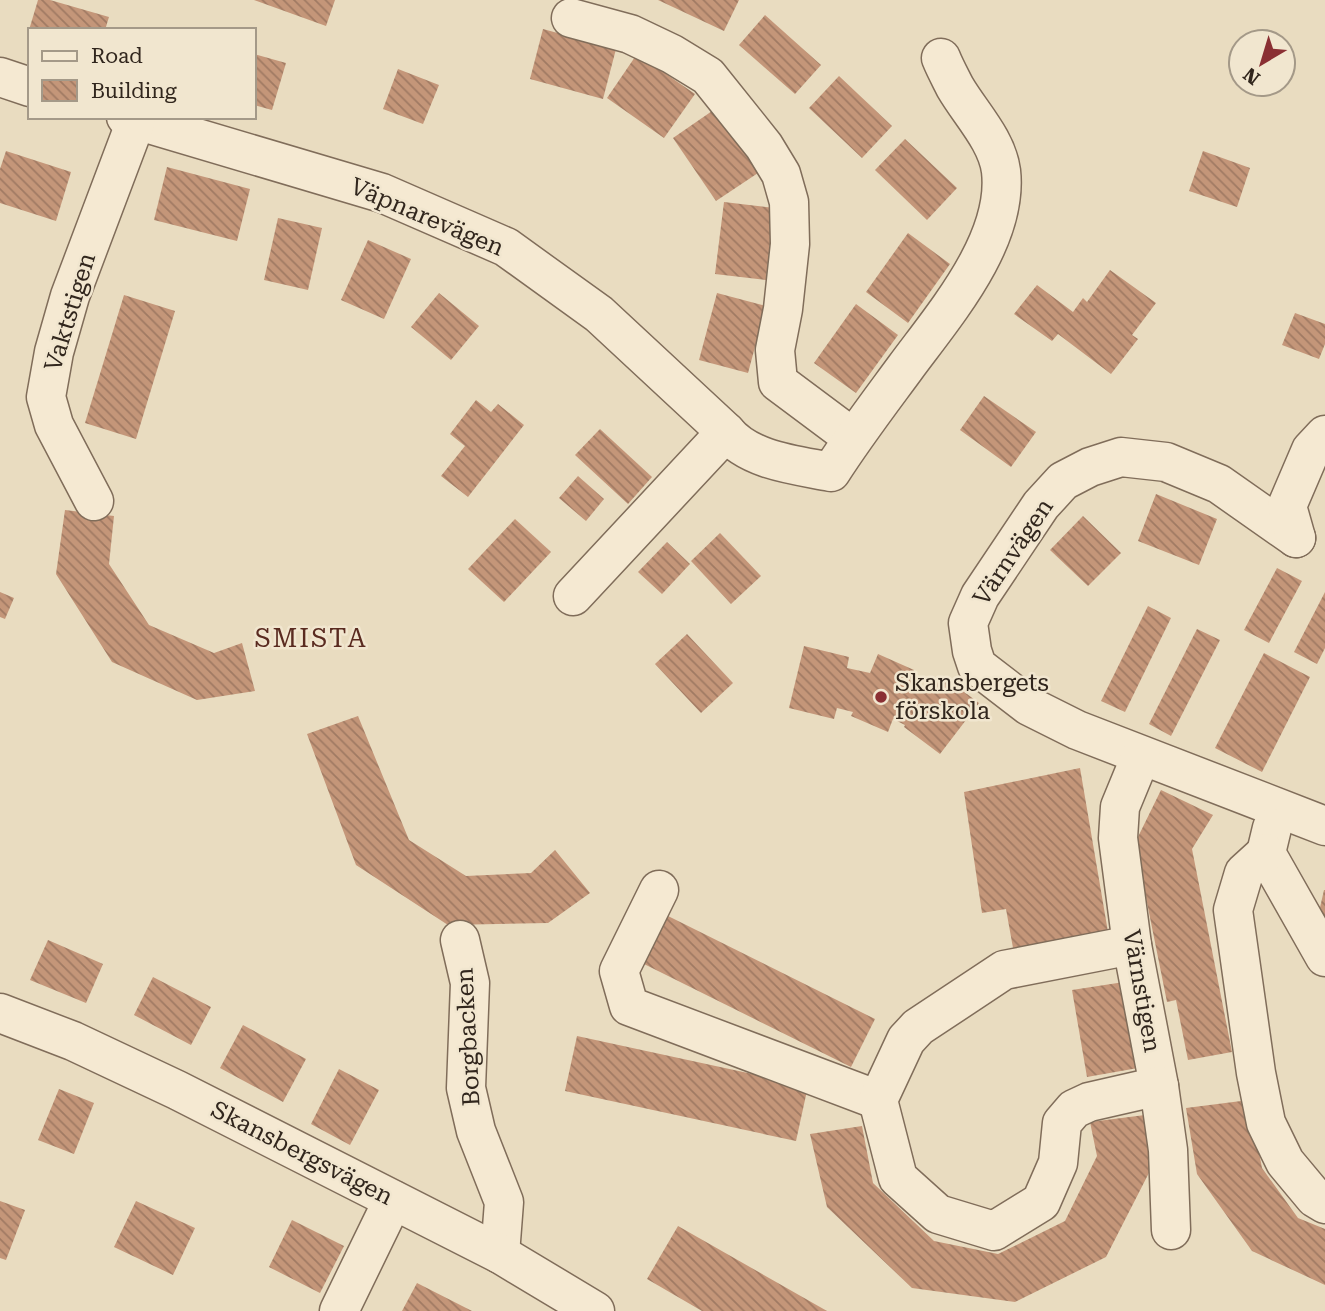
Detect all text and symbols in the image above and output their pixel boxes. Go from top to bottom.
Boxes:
legend [28,28,256,119]
north arrow [1227,28,1297,98]
text: Road [91,44,143,68]
text: N [1239,62,1265,90]
text: Building [91,79,177,103]
street label: Väpnarevägen [346,172,508,262]
street label: Vaktstigen [39,250,101,374]
street label: Värnvägen [967,493,1059,611]
district label: SMISTA [254,623,368,653]
place label: Skansbergets förskola [895,669,1049,725]
marker: Skansbergets förskola [873,689,889,705]
street label: Värnstigen [1117,927,1167,1055]
street label: Borgbacken [450,967,486,1107]
street label: Skansbergsvägen [206,1095,398,1211]

